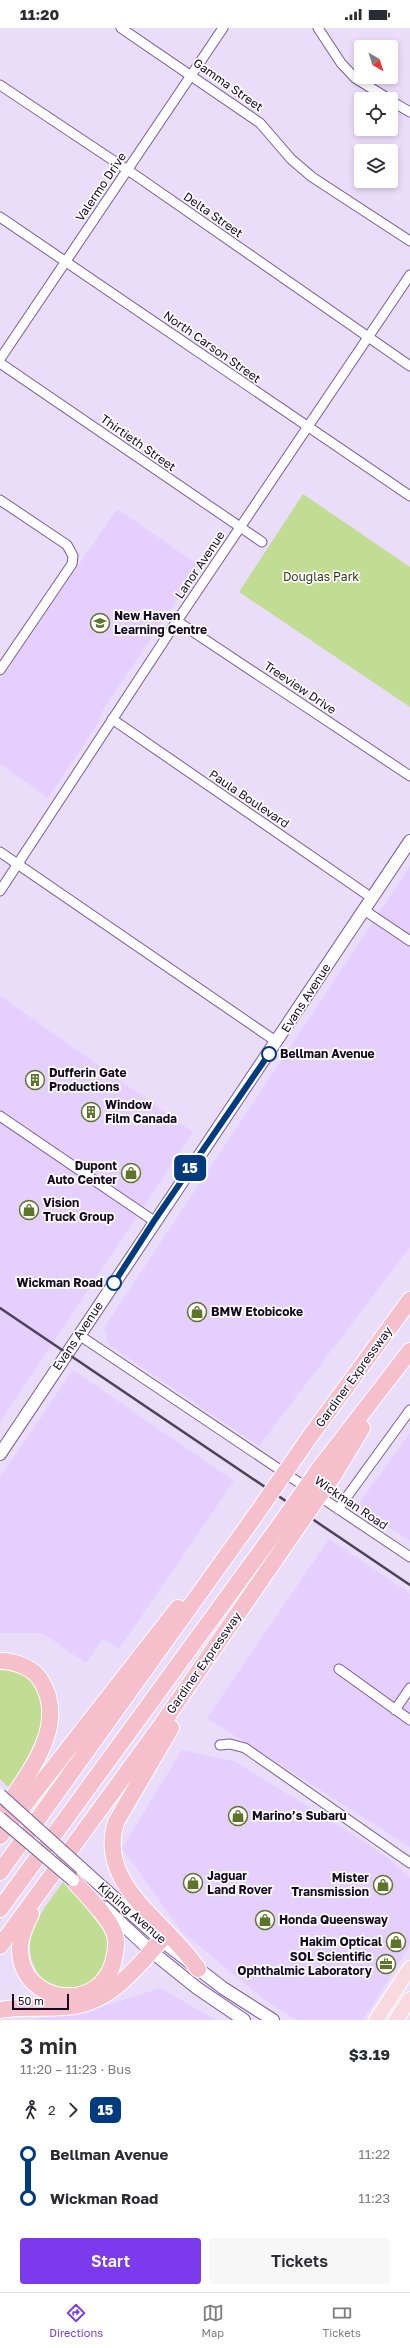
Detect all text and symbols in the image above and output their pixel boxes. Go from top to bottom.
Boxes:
text: 11:20 [20,5,59,23]
north arrow [354,40,398,84]
map controls [354,40,398,188]
street label: Gamma Street [190,55,266,114]
button: locate [354,92,398,136]
button: layers [354,144,398,188]
street label: Valermo Drive [72,149,129,224]
street label: Delta Street [181,189,246,241]
street label: North Carson Street [161,307,264,386]
street label: Thirtieth Street [98,411,179,474]
street label: Lanor Avenue [171,528,228,601]
park label: Douglas Park [283,569,359,584]
place label: New Haven Learning Centre [114,608,207,637]
school or university icon: New Haven Learning Centre [89,612,111,634]
street label: Treeview Drive [261,658,339,717]
street label: Paula Boulevard [206,766,292,831]
street label: Evans Avenue [278,960,334,1035]
marker: Bellman Avenue [261,1046,277,1062]
place label: Bellman Avenue [280,1046,375,1061]
place label: Dufferin Gate Productions [49,1065,127,1094]
building icon: Dufferin Gate Productions [24,1069,46,1091]
place label: Window Film Canada [105,1097,177,1126]
building icon: Window Film Canada [80,1101,102,1123]
line badge: 15 [172,1155,208,1181]
place label: Dupont Auto Center [47,1158,117,1187]
text: 15 [182,1159,198,1176]
shop icon: Dupont Auto Center [120,1162,142,1184]
place label: Vision Truck Group [43,1195,115,1224]
shop icon: Vision Truck Group [18,1199,40,1221]
place label: Wickman Road [16,1275,103,1290]
marker: Wickman Road [106,1275,122,1291]
street label: Evans Avenue [49,1299,106,1373]
shop icon: BMW Etobicoke [186,1301,208,1323]
place label: BMW Etobicoke [211,1304,303,1319]
street label: Gardiner Expressway [312,1323,395,1430]
street label: Wickman Road [312,1473,391,1533]
street label: Gardiner Expressway [163,1609,245,1716]
shop icon: Marino’s Subaru [227,1805,249,1827]
place label: Marino’s Subaru [252,1808,347,1823]
place label: Jaguar Land Rover [207,1868,273,1897]
place label: Mister Transmission [291,1870,369,1899]
shop icon: Jaguar Land Rover [182,1872,204,1894]
shop icon: Mister Transmission [372,1874,394,1896]
street label: Kipling Avenue [95,1879,170,1947]
shop icon: Honda Queensway [254,1909,276,1931]
place label: Honda Queensway [279,1912,389,1927]
shop icon: Hakim Optical [385,1931,407,1953]
place label: Hakim Optical [300,1934,382,1949]
place label: SOL Scientific Ophthalmic Laboratory [237,1949,373,1978]
office icon: SOL Scientific Ophthalmic Laboratory [375,1953,397,1975]
scale bar [12,1992,69,2011]
text: 50 m [18,1994,44,2007]
text: 3 min [20,2032,77,2059]
text: $3.19 [349,2045,390,2063]
text: 11:20 – 11:23 · Bus [20,2061,131,2077]
icon: walk [20,2099,42,2121]
icon: forward [62,2099,84,2121]
text: 15 [98,2101,113,2118]
text: 2 [48,2102,56,2118]
text: Bellman Avenue [50,2145,168,2163]
text: 11:22 [358,2146,390,2162]
text: Wickman Road [50,2189,158,2207]
text: 11:23 [358,2190,390,2206]
button: Start [20,2238,201,2284]
button: Tickets [209,2238,390,2284]
tab: Directions [49,2302,103,2339]
tab: Map [201,2302,224,2339]
tab: Tickets [322,2302,361,2339]

